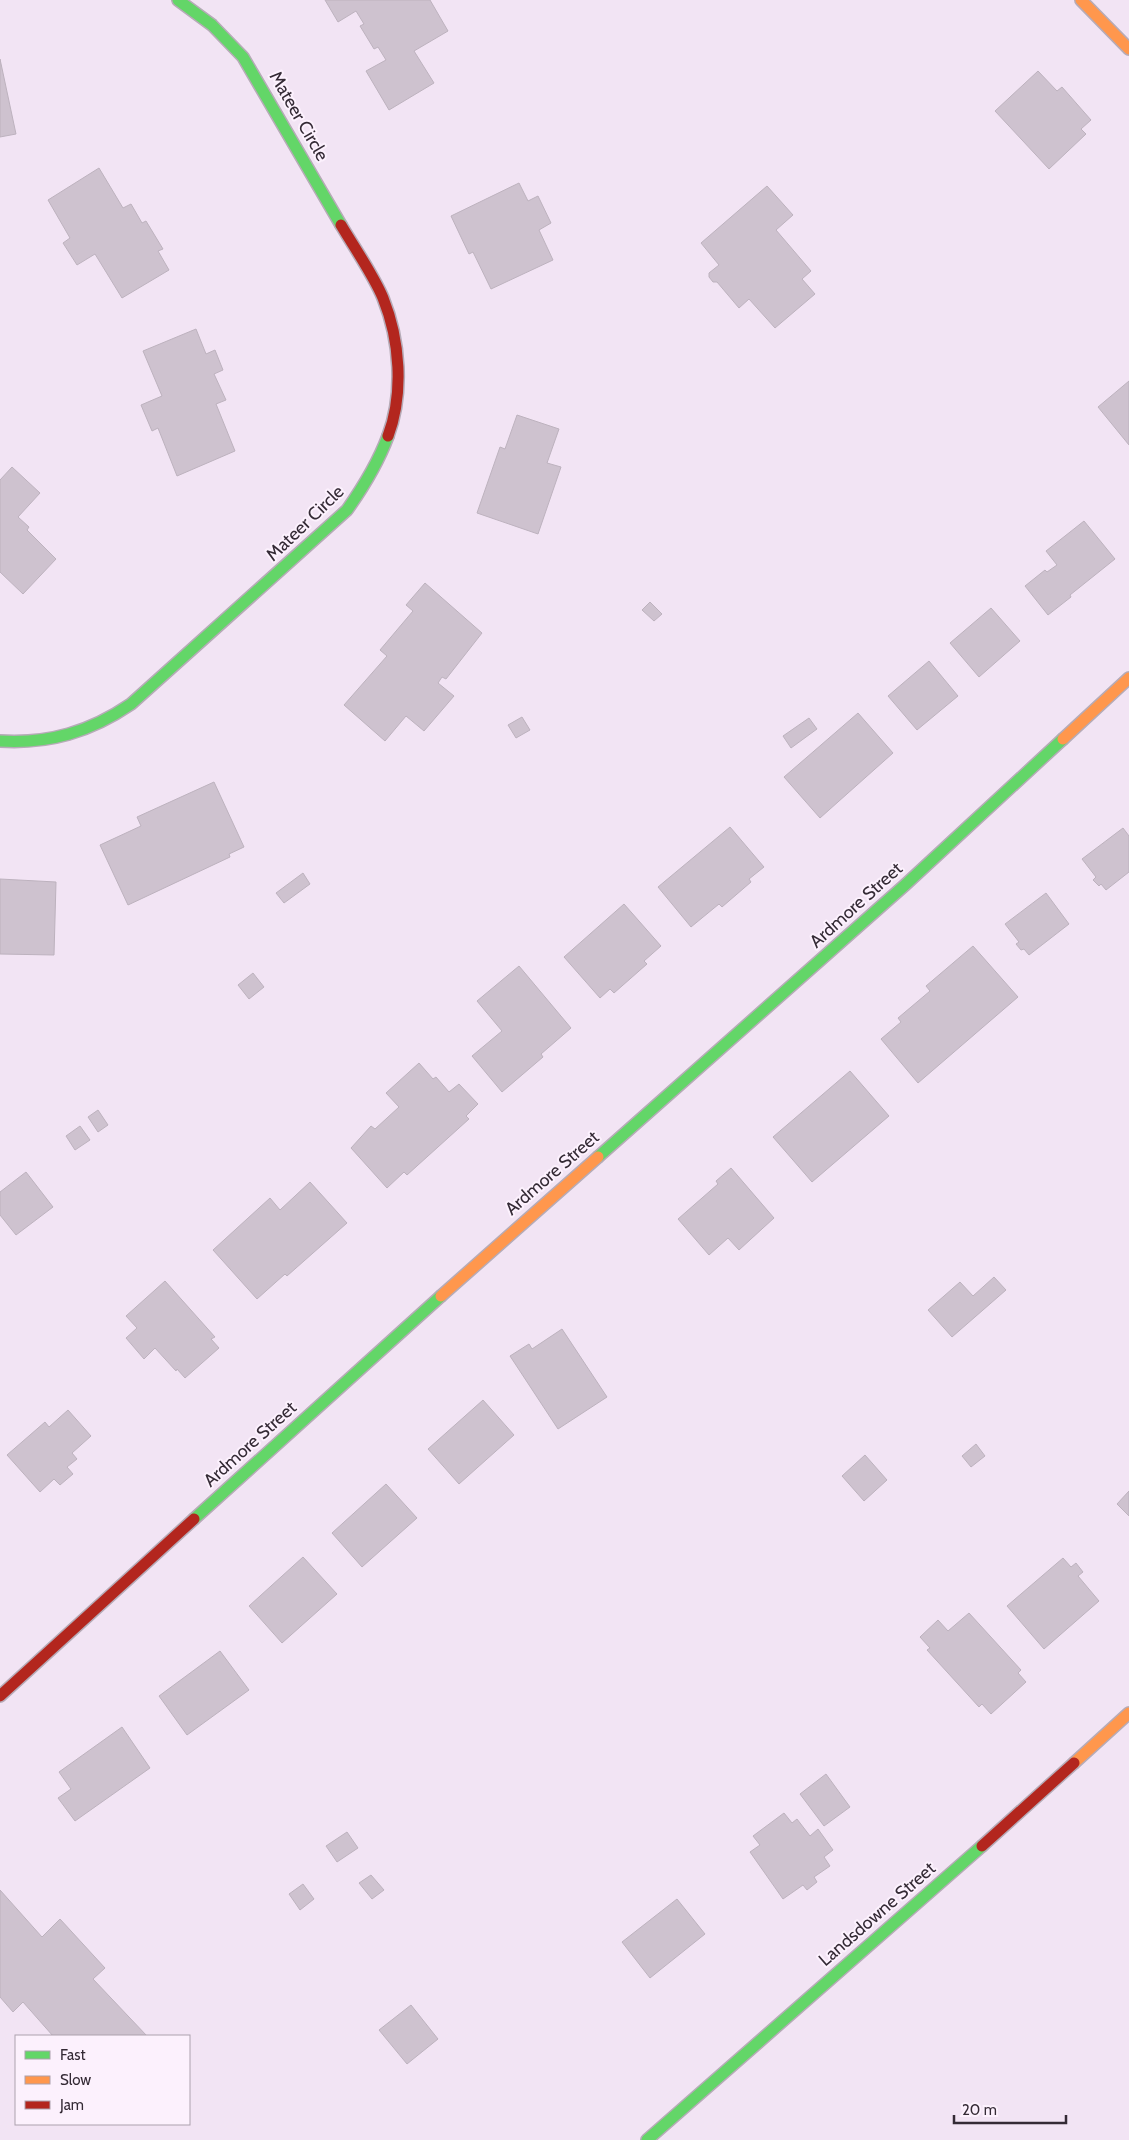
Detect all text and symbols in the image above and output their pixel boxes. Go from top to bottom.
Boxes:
street label: Mateer Circle [265,67,333,165]
street label: Mateer Circle [262,480,348,566]
street label: Ardmore Street [805,858,907,952]
street label: Ardmore Street [501,1126,603,1220]
street label: Ardmore Street [199,1397,301,1491]
street label: Landsdowne Street [814,1857,940,1971]
legend [15,2035,190,2125]
text: Fast [60,2046,85,2064]
text: Slow [60,2071,91,2089]
scale bar [954,2092,1066,2124]
text: Jam [59,2096,84,2114]
text: 20 m [962,2101,997,2119]

